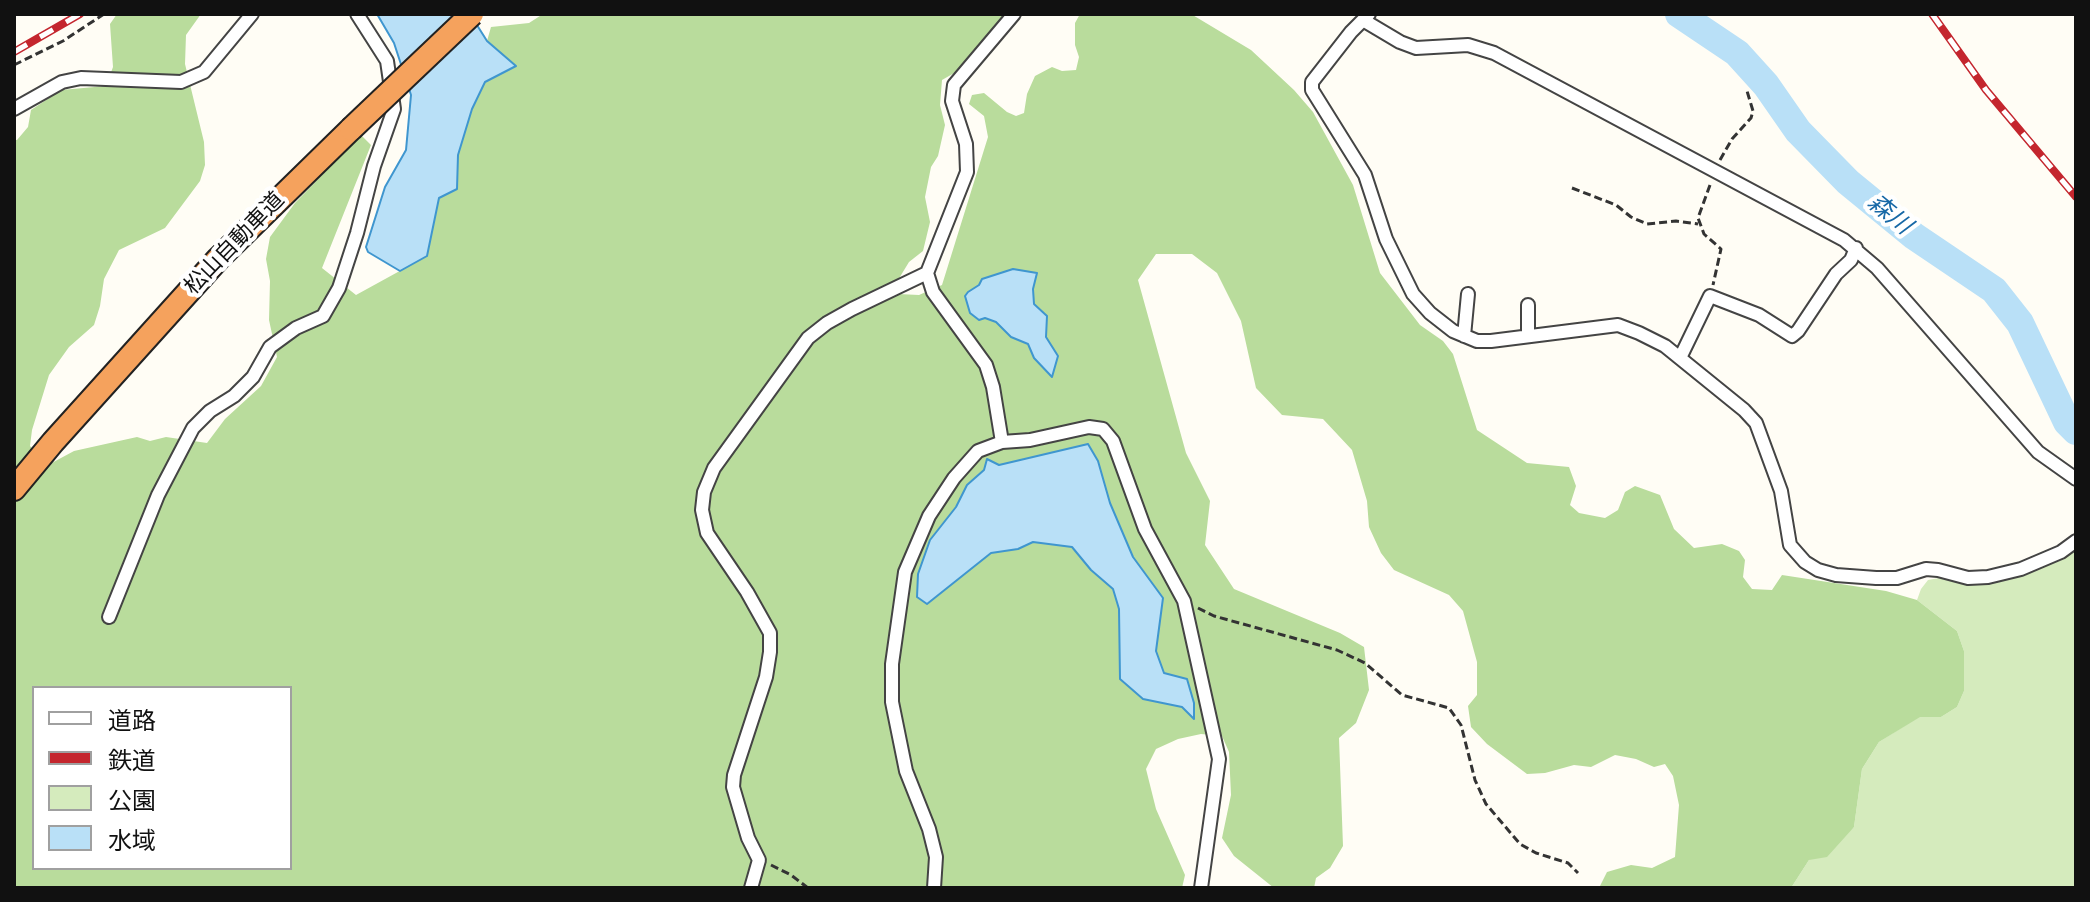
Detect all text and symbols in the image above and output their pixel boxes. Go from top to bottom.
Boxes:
street label: 松山自動車道 [180,187,290,301]
water label: 森川 [1861,189,1917,241]
legend [32,686,292,870]
text: 道路 [108,708,156,734]
text: 鉄道 [108,748,156,774]
text: 公園 [108,788,156,814]
text: 水域 [108,828,156,854]

